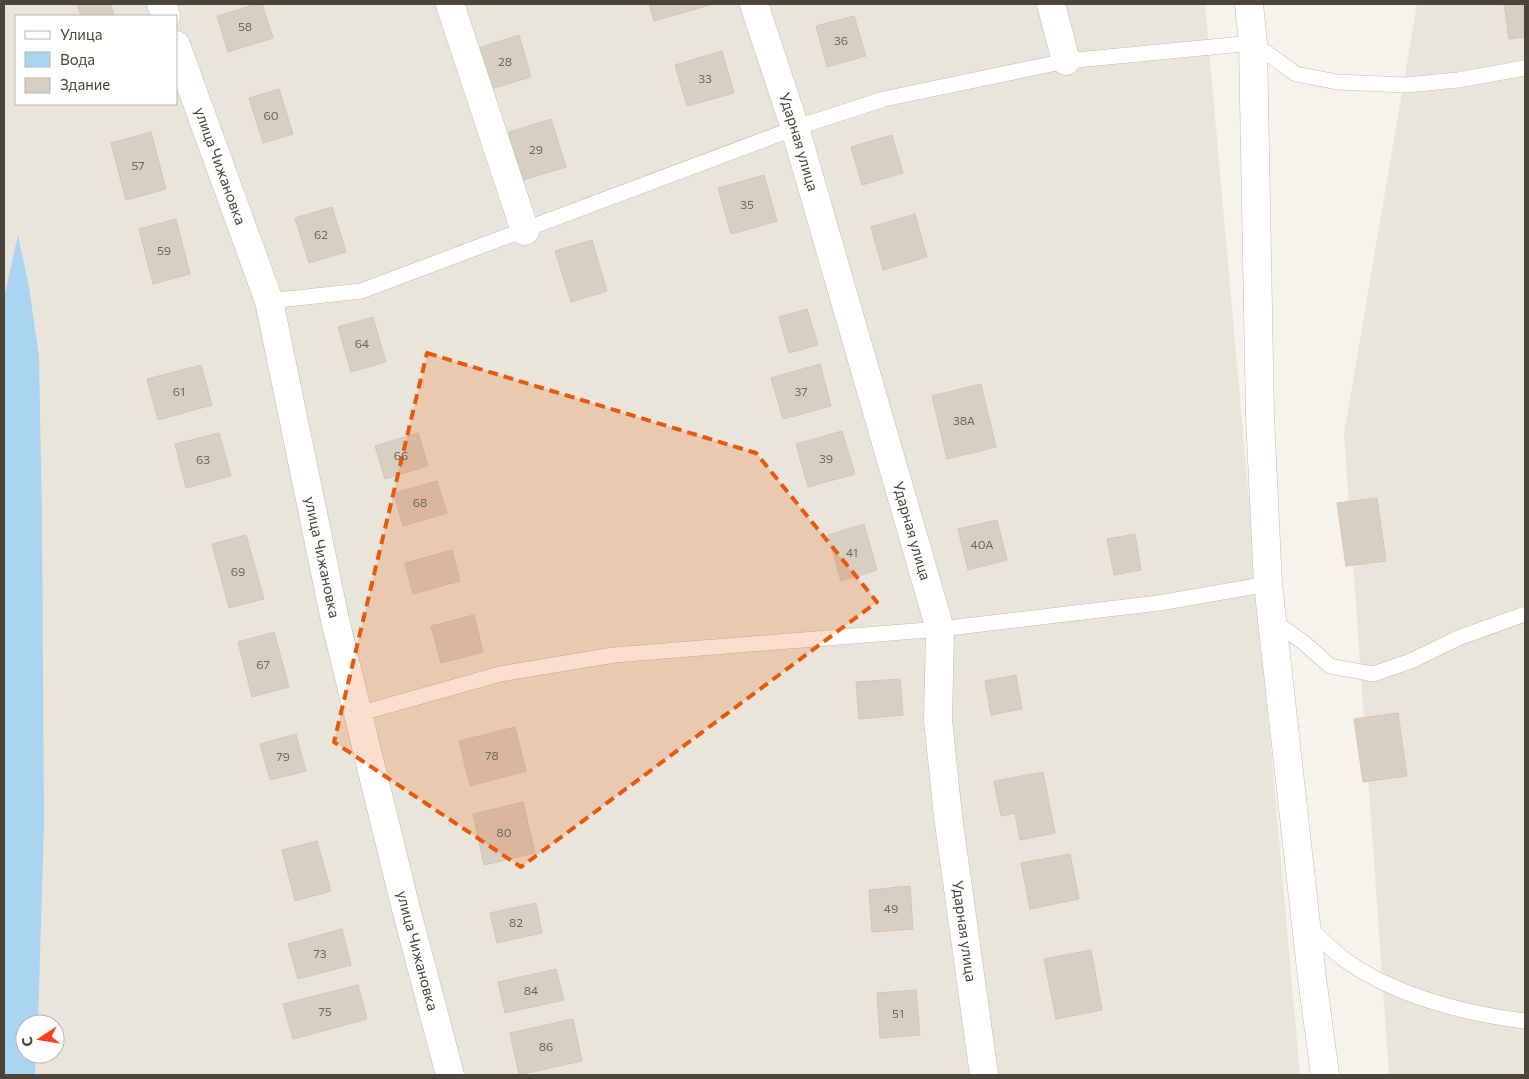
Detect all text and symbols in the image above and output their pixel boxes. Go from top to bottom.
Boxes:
legend [15,15,178,105]
house number: 58 [238,19,252,33]
text: Улица [60,25,102,43]
house number: 36 [834,33,848,47]
text: Вода [60,50,95,68]
house number: 28 [498,54,512,68]
house number: 33 [698,71,712,85]
text: Здание [60,75,110,93]
street label: Ударная улица [776,90,823,193]
street label: улица Чижановка [191,105,251,227]
house number: 60 [263,108,279,122]
house number: 29 [529,142,543,156]
house number: 57 [131,158,145,172]
house number: 35 [740,197,754,211]
house number: 62 [314,227,328,241]
house number: 59 [157,243,171,257]
house number: 64 [355,336,369,350]
house number: 61 [173,384,185,398]
house number: 37 [794,384,808,398]
house number: 38А [953,413,975,427]
house number: 66 [394,448,408,462]
house number: 39 [819,451,833,465]
house number: 63 [196,452,210,466]
street label: Ударная улица [890,479,935,582]
street label: улица Чижановка [302,495,344,619]
house number: 68 [413,495,427,509]
house number: 40А [970,537,994,551]
house number: 41 [846,545,858,559]
house number: 69 [231,564,245,578]
house number: 67 [256,657,270,671]
house number: 78 [485,748,499,762]
house number: 79 [276,749,290,763]
house number: 80 [496,825,512,839]
street label: Ударная улица [949,879,981,983]
street label: улица Чижановка [394,889,443,1013]
house number: 49 [884,901,898,915]
house number: 82 [509,915,523,929]
house number: 73 [313,946,327,960]
house number: 84 [524,983,538,997]
house number: 75 [318,1004,332,1018]
house number: 51 [892,1006,904,1020]
north arrow [15,1014,65,1064]
text: С [17,1035,36,1048]
house number: 86 [539,1039,553,1053]

